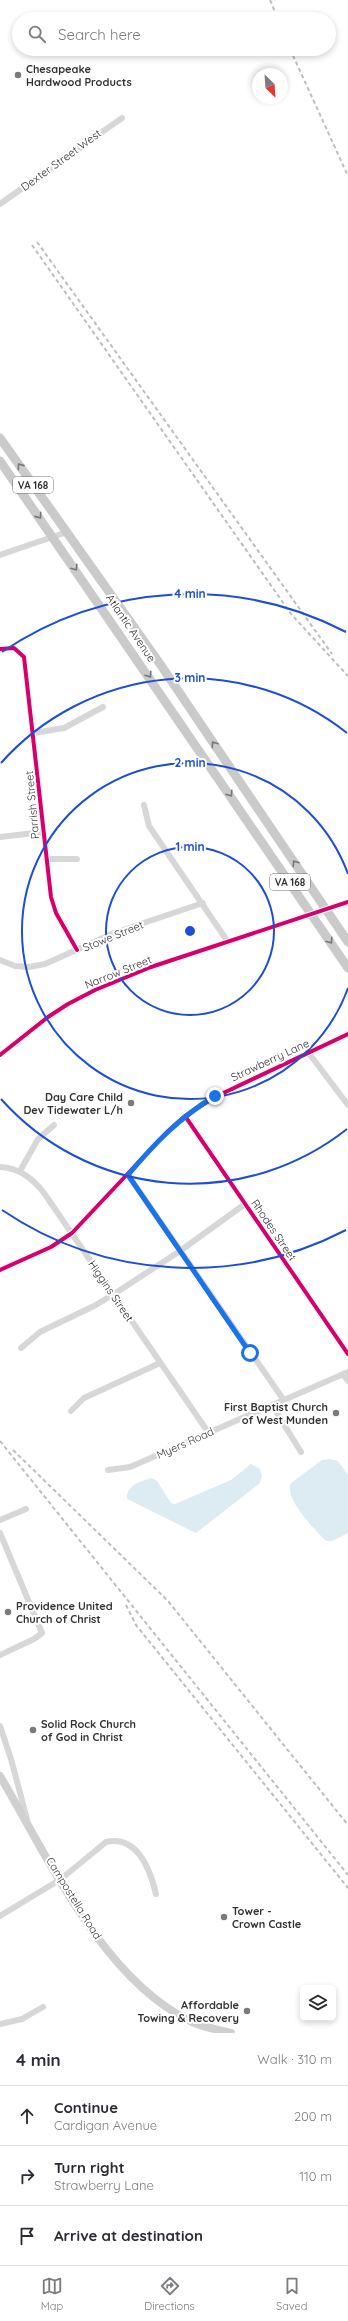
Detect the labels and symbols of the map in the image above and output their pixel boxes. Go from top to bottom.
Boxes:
place label: Chesapeake Hardwood Products [26,62,132,89]
north arrow [252,68,288,104]
marker: Chesapeake Hardwood Products [13,70,23,80]
street label: Dexter Street West [18,126,104,194]
one-way arrow [17,463,25,470]
road number: VA 168 [13,477,53,493]
one-way arrow [34,512,42,519]
one-way arrow [70,564,78,571]
text: 4 min [174,586,206,601]
street label: Atlantic Avenue [103,591,159,665]
text: 3 min [175,670,205,685]
one-way arrow [144,671,151,678]
one-way arrow [211,741,219,748]
text: 2 min [174,755,206,770]
street label: Parrish Street [22,770,42,840]
one-way arrow [225,790,233,797]
text: 1 min [175,839,205,854]
one-way arrow [292,860,300,867]
road number: VA 168 [270,874,310,890]
street label: Stowe Street [81,917,146,954]
centre of rings [183,924,197,938]
one-way arrow [325,937,333,944]
street label: Narrow Street [83,952,154,992]
street label: Strawberry Lane [229,1036,311,1084]
route end [206,1087,224,1105]
place label: Day Care Child Dev Tidewater L/h [23,1090,123,1117]
marker: Day Care Child Dev Tidewater L/h [126,1098,136,1108]
street label: Rhodes Street [248,1196,300,1264]
street label: Higgins Street [85,1258,137,1325]
route start [241,1344,259,1362]
place label: First Baptist Church of West Munden [224,1400,328,1427]
marker: First Baptist Church of West Munden [331,1408,341,1418]
street label: Myers Road [154,1424,216,1462]
place label: Providence United Church of Christ [16,1599,113,1626]
marker: Providence United Church of Christ [3,1607,13,1617]
place label: Solid Rock Church of God in Christ [41,1717,136,1744]
marker: Solid Rock Church of God in Christ [28,1725,38,1735]
street label: Campostella Road [43,1854,105,1942]
place label: Tower - Crown Castle [232,1904,302,1931]
marker: Tower - Crown Castle [219,1912,229,1922]
place label: Affordable Towing & Recovery [138,1998,239,2025]
marker: Affordable Towing & Recovery [242,2006,252,2016]

